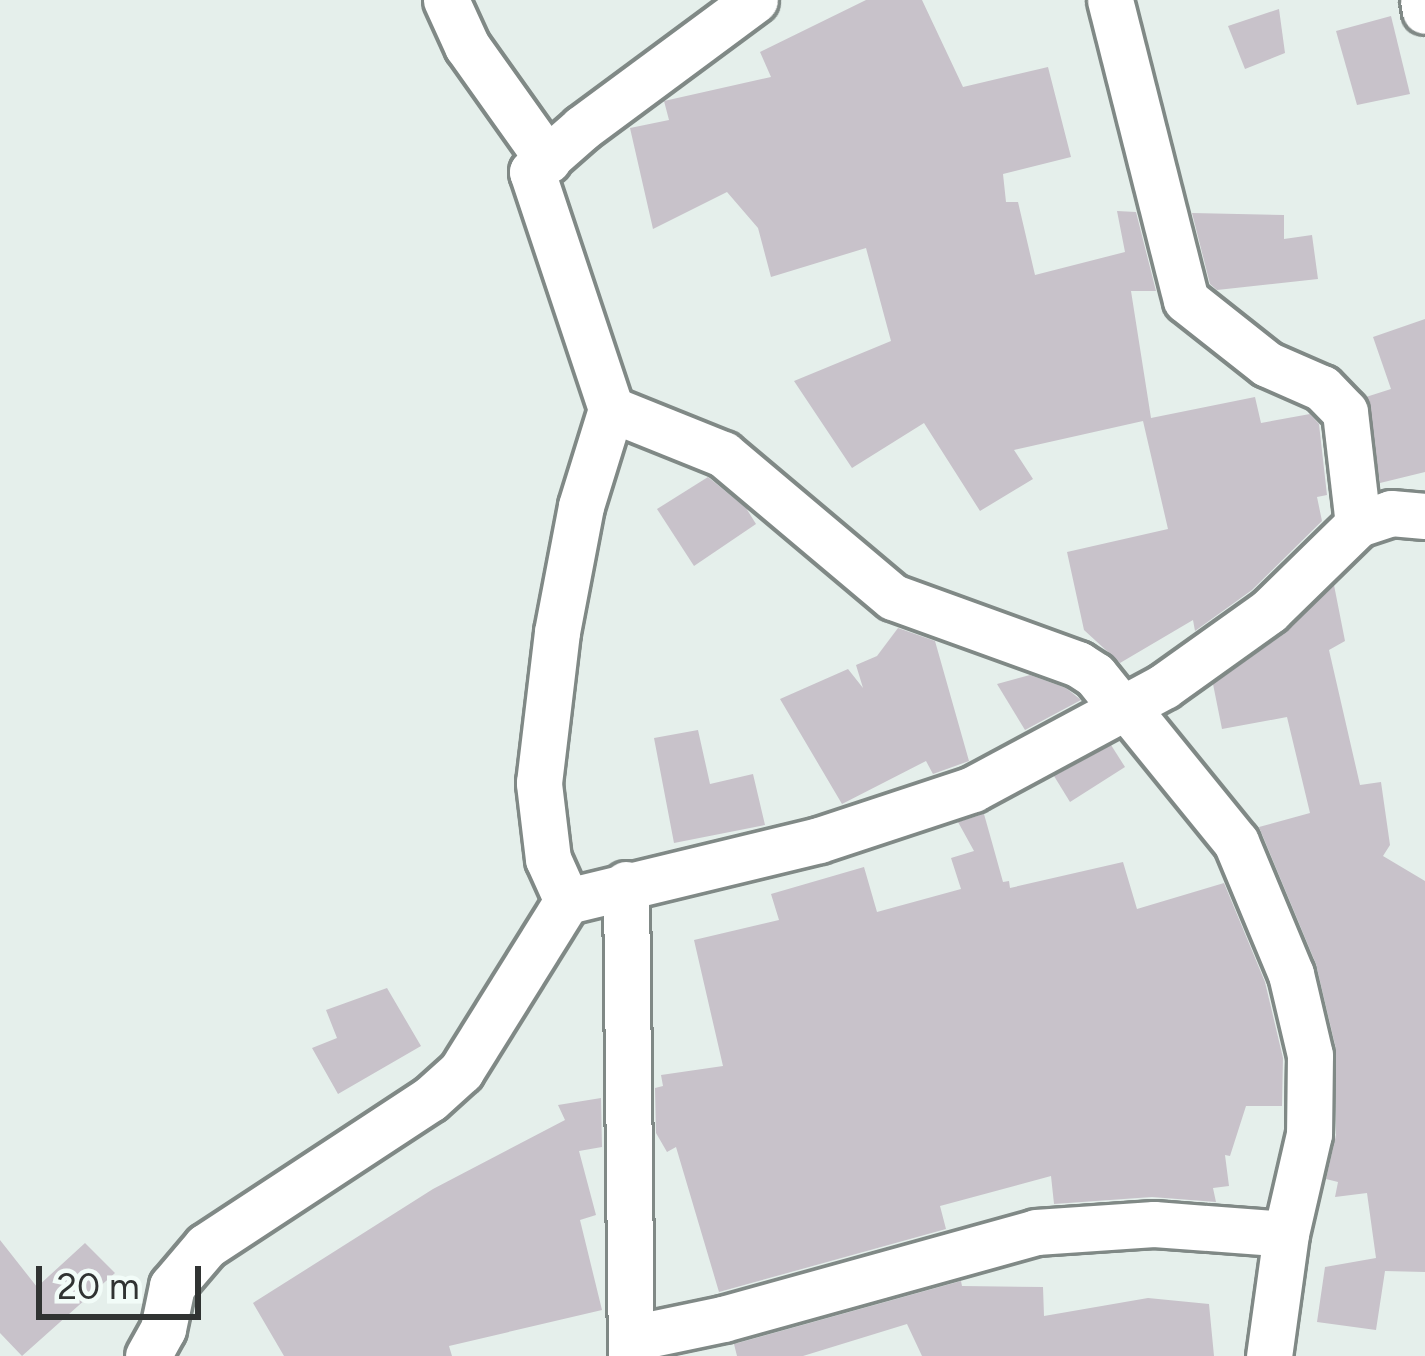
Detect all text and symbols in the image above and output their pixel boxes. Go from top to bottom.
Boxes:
scale bar [42,1242,207,1316]
text: 20 m [57,1265,140,1308]

